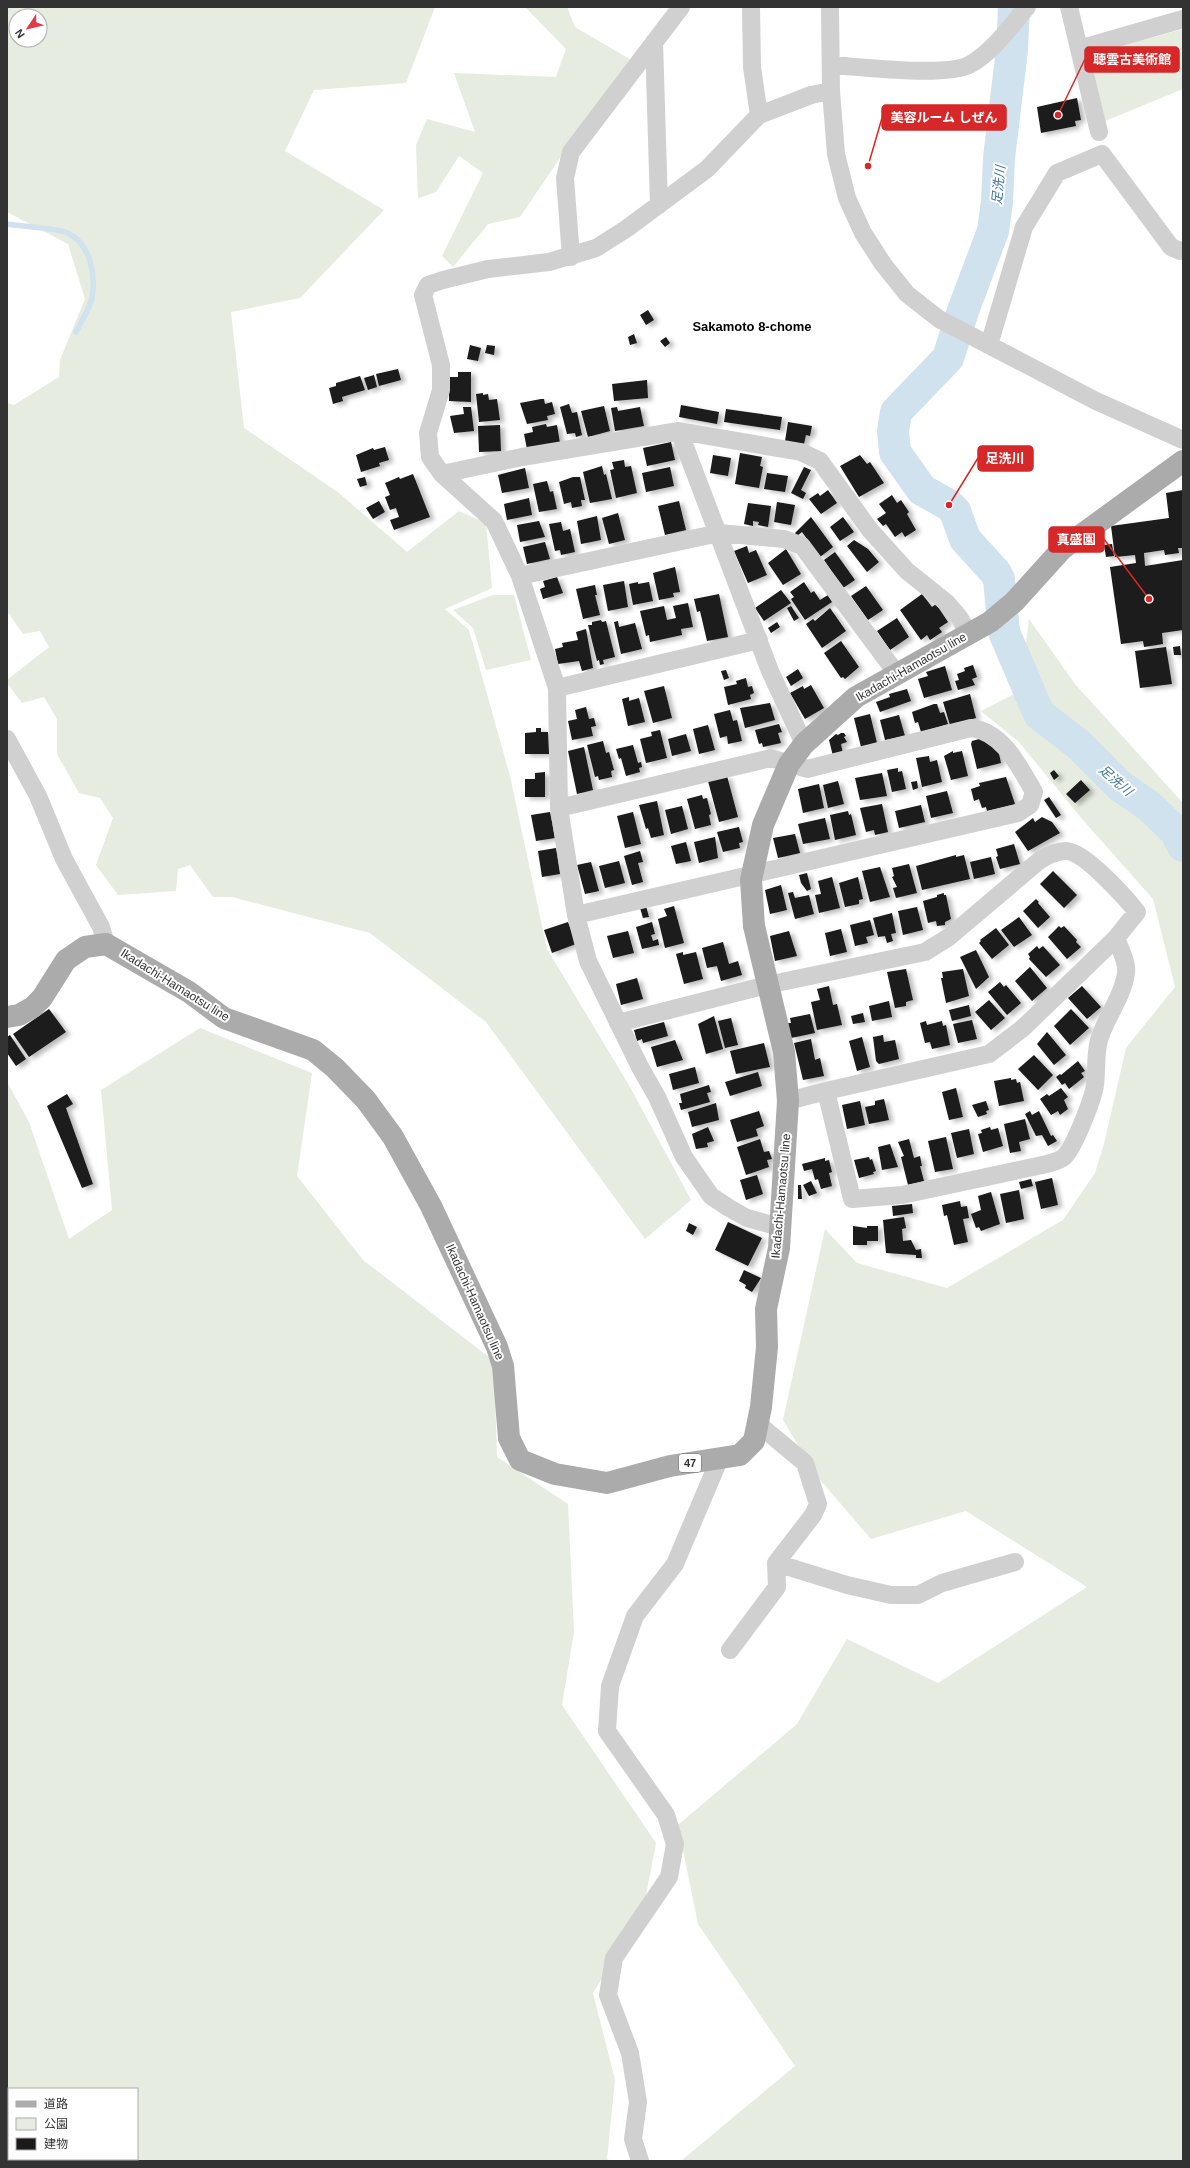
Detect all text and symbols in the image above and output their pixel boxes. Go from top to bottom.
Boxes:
north arrow [8,8,48,48]
text: N [13,27,27,40]
callout: 聴雲古美術館 [1085,47,1179,72]
text: 聴雲古美術館 [1093,52,1171,67]
callout: 美容ルーム しぜん [882,105,1006,130]
text: 美容ルーム しぜん [890,110,998,125]
water label: 足洗川 [989,163,1008,205]
district label: Sakamoto 8-chome [692,319,812,334]
callout: 足洗川 [978,446,1033,471]
text: 足洗川 [985,451,1025,466]
callout: 真盛園 [1049,527,1104,552]
text: 真盛園 [1056,532,1096,547]
street label: Ikadachi-Hamaotsu line [853,629,969,704]
water label: 足洗川 [1096,762,1137,800]
street label: Ikadachi-Hamaotsu line [118,946,232,1024]
street label: Ikadachi-Hamaotsu line [769,1133,793,1259]
street label: Ikadachi-Hamaotsu line [443,1242,507,1362]
road number: 47 [679,1454,701,1472]
legend [8,2088,138,2160]
text: 道路 [44,2097,68,2111]
text: 公園 [44,2117,68,2131]
text: 建物 [44,2137,68,2151]

